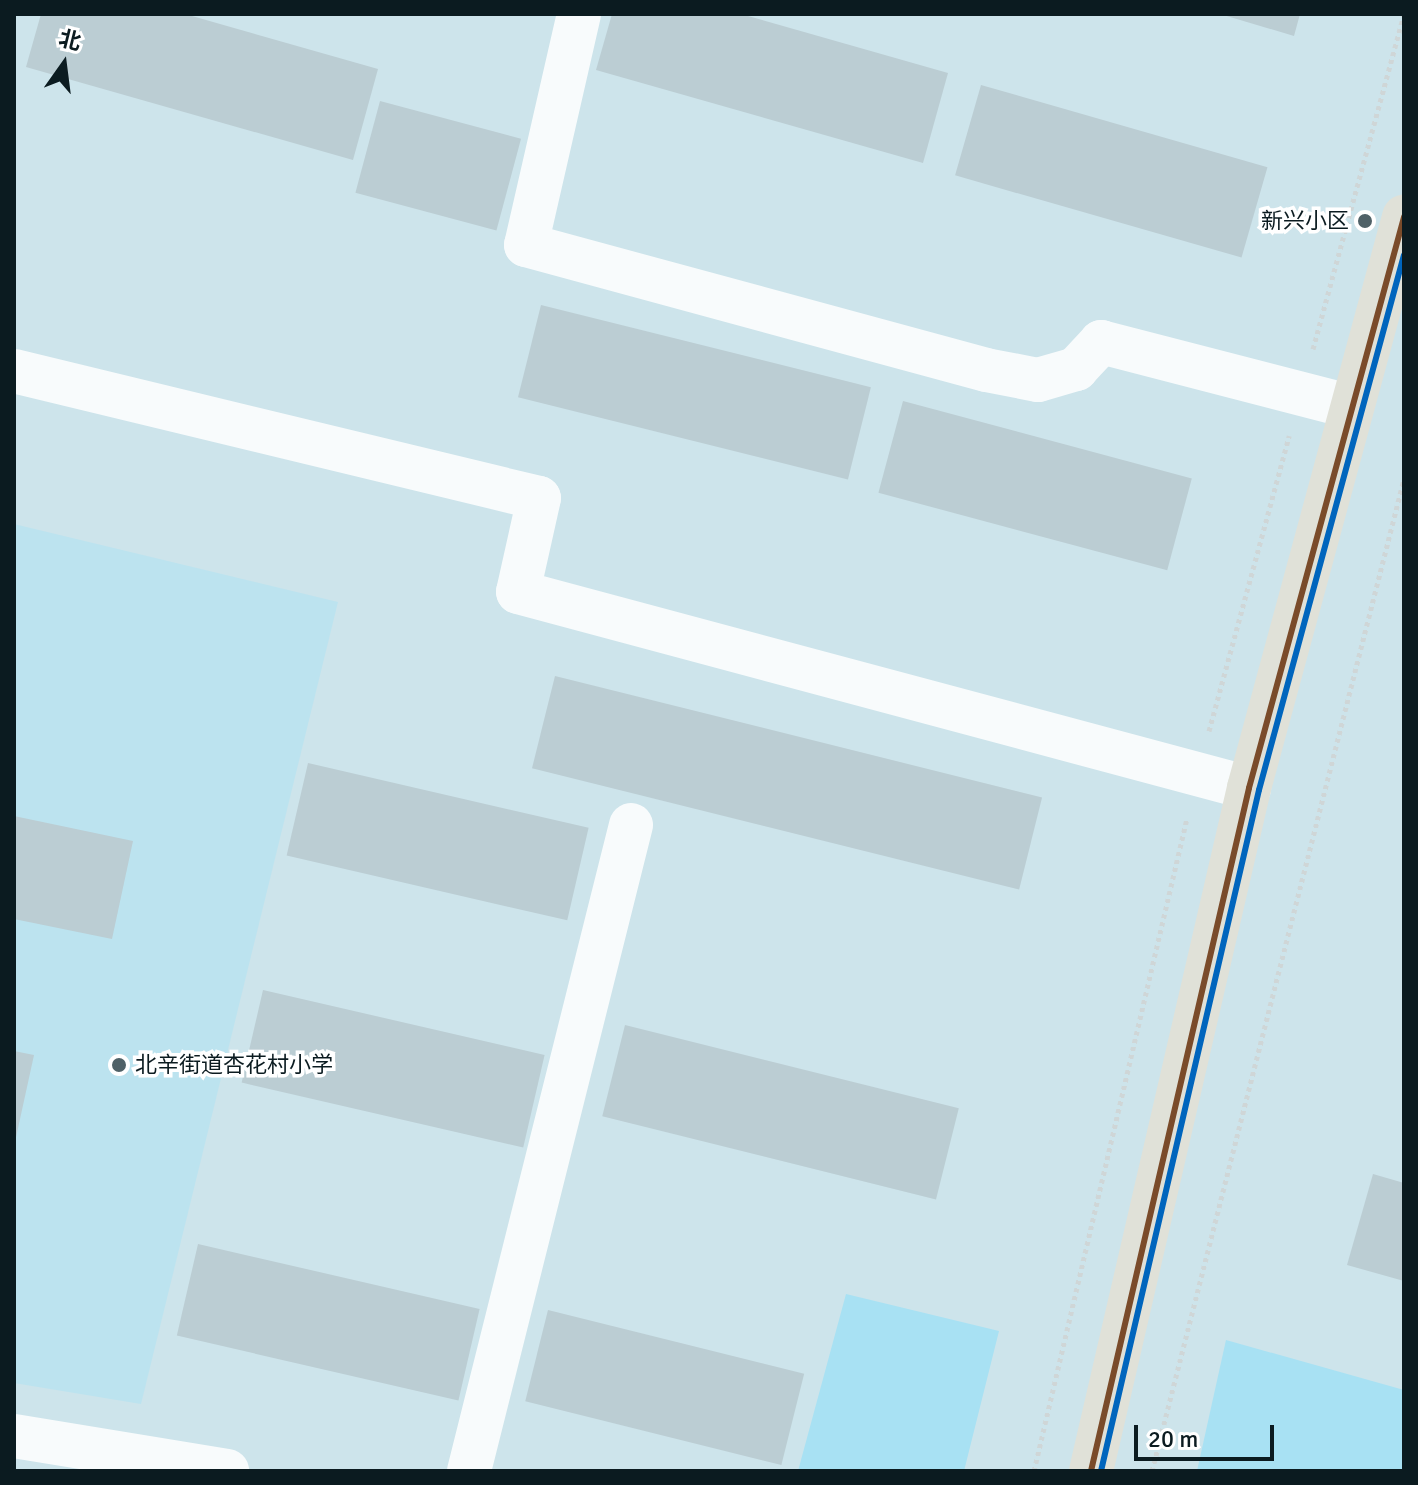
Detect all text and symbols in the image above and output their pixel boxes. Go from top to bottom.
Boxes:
north arrow [24,24,104,104]
text: 北 [56,24,84,56]
place label: 新兴小区 [1261,208,1349,234]
marker: 新兴小区 [1356,212,1374,230]
place label: 北辛街道杏花村小学 [135,1052,333,1078]
marker: 北辛街道杏花村小学 [110,1056,128,1074]
scale bar [1138,1409,1278,1459]
text: 20 m [1148,1424,1198,1454]

